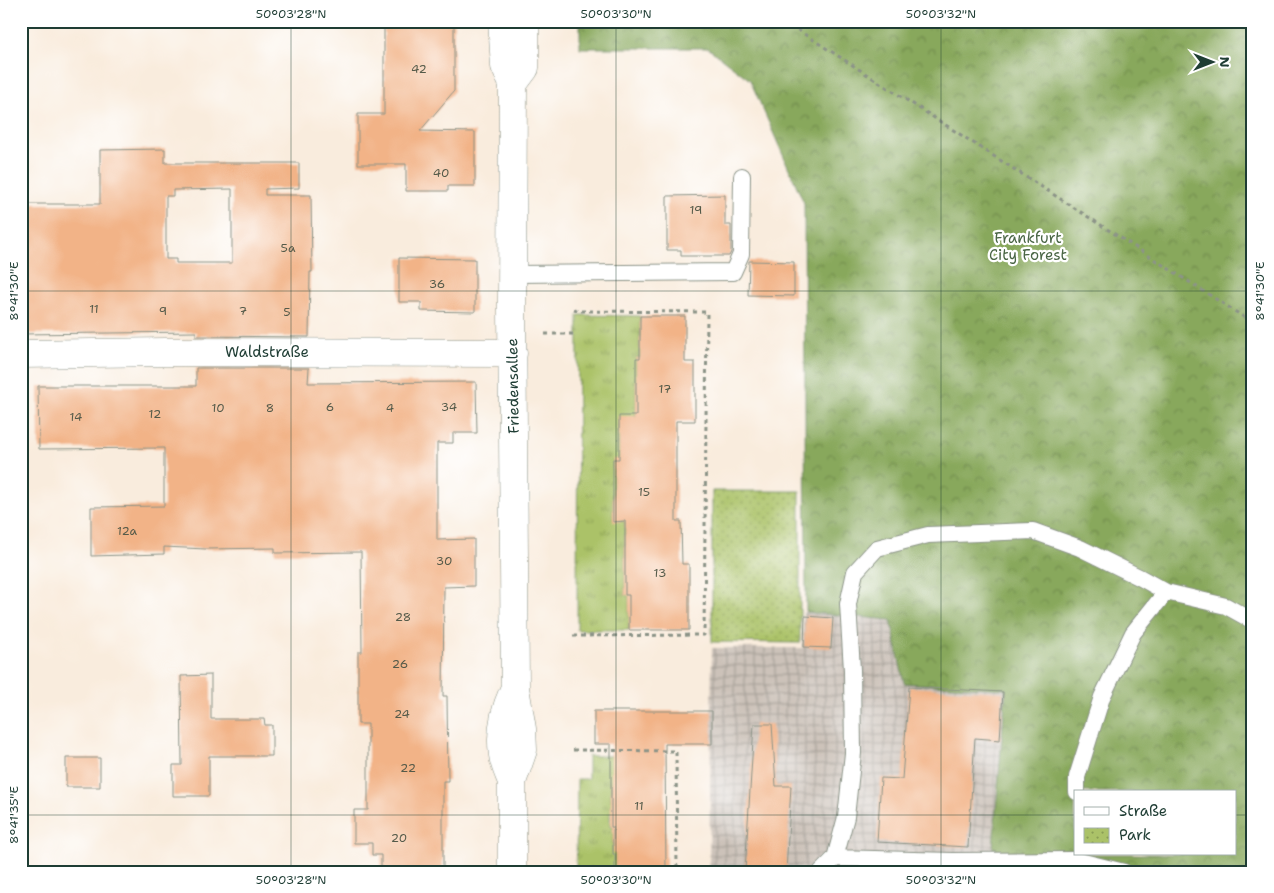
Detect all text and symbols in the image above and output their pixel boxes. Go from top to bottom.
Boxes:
text: 50°03'28"N [256,6,326,22]
text: 50°03'30"N [580,6,652,22]
text: 50°03'32"N [906,6,976,22]
north arrow [1186,38,1236,88]
text: N [1216,56,1234,68]
house number: 42 [411,61,427,77]
house number: 40 [433,165,449,181]
house number: 19 [690,202,702,218]
park label: Frankfurt City Forest [989,228,1067,265]
house number: 5a [281,240,296,256]
text: 8°41'30"E [6,261,22,321]
text: 8°41'30"E [1252,261,1268,321]
house number: 36 [429,276,445,292]
house number: 11 [89,301,99,317]
house number: 9 [159,303,167,319]
house number: 7 [239,303,247,319]
house number: 5 [283,304,291,320]
street label: Friedensallee [502,338,524,434]
street label: Waldstraße [225,342,309,362]
house number: 17 [659,381,671,397]
house number: 6 [326,399,334,415]
house number: 34 [441,399,457,415]
house number: 10 [211,400,225,416]
house number: 8 [266,400,274,416]
house number: 4 [386,400,394,416]
house number: 12 [149,406,161,422]
house number: 14 [70,409,82,425]
house number: 15 [638,484,650,500]
house number: 12a [117,523,137,539]
house number: 30 [436,553,452,569]
house number: 13 [654,565,666,581]
house number: 28 [395,609,411,625]
house number: 26 [392,656,408,672]
house number: 24 [394,706,410,722]
house number: 22 [400,760,416,776]
text: 8°41'35"E [6,786,22,844]
legend [1074,790,1236,856]
house number: 11 [634,798,644,814]
text: Straße [1119,801,1167,821]
text: Park [1119,825,1151,845]
house number: 20 [391,830,407,846]
text: 50°03'28"N [256,872,326,888]
text: 50°03'30"N [580,872,652,888]
text: 50°03'32"N [906,872,976,888]

